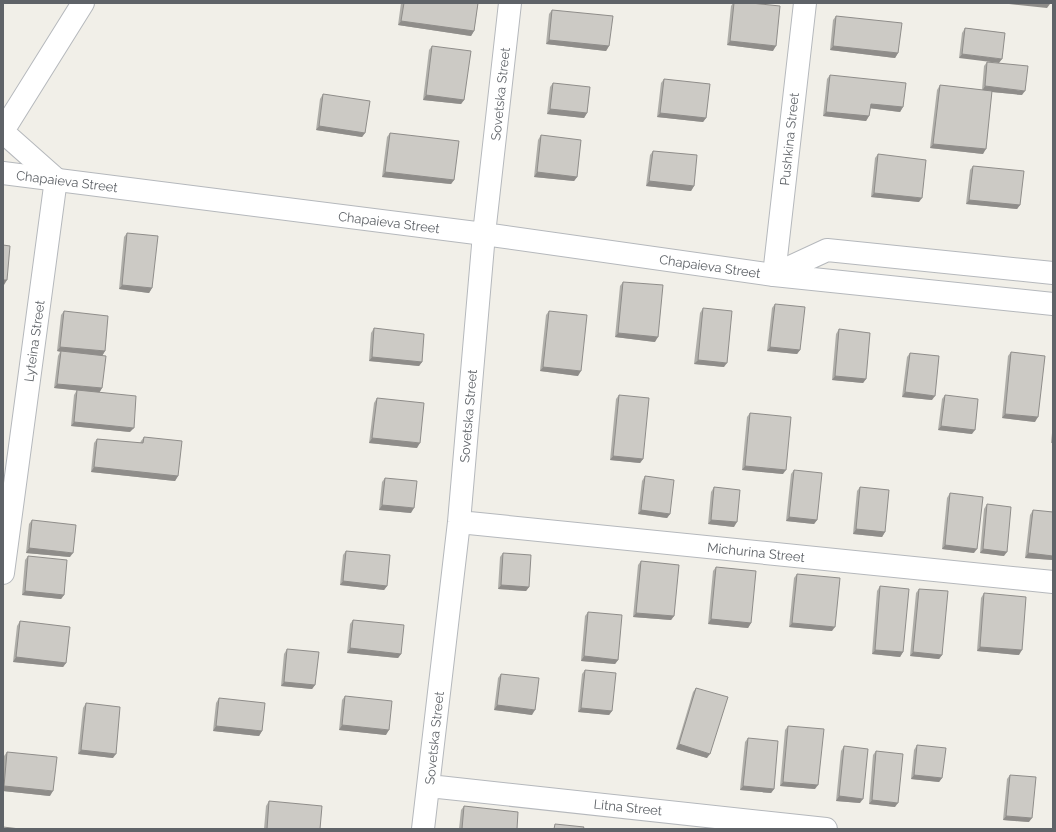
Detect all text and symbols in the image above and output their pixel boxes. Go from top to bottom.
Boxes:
street label: Sovetska Street [488,46,513,141]
street label: Pushkina Street [777,91,802,186]
street label: Chapaieva Street [15,168,119,195]
street label: Chapaieva Street [337,209,441,236]
street label: Chapaieva Street [658,252,762,281]
street label: Lyteina Street [21,299,48,383]
street label: Sovetska Street [457,368,480,463]
street label: Michurina Street [706,540,806,565]
street label: Sovetska Street [422,690,447,785]
street label: Litna Street [593,796,664,819]

